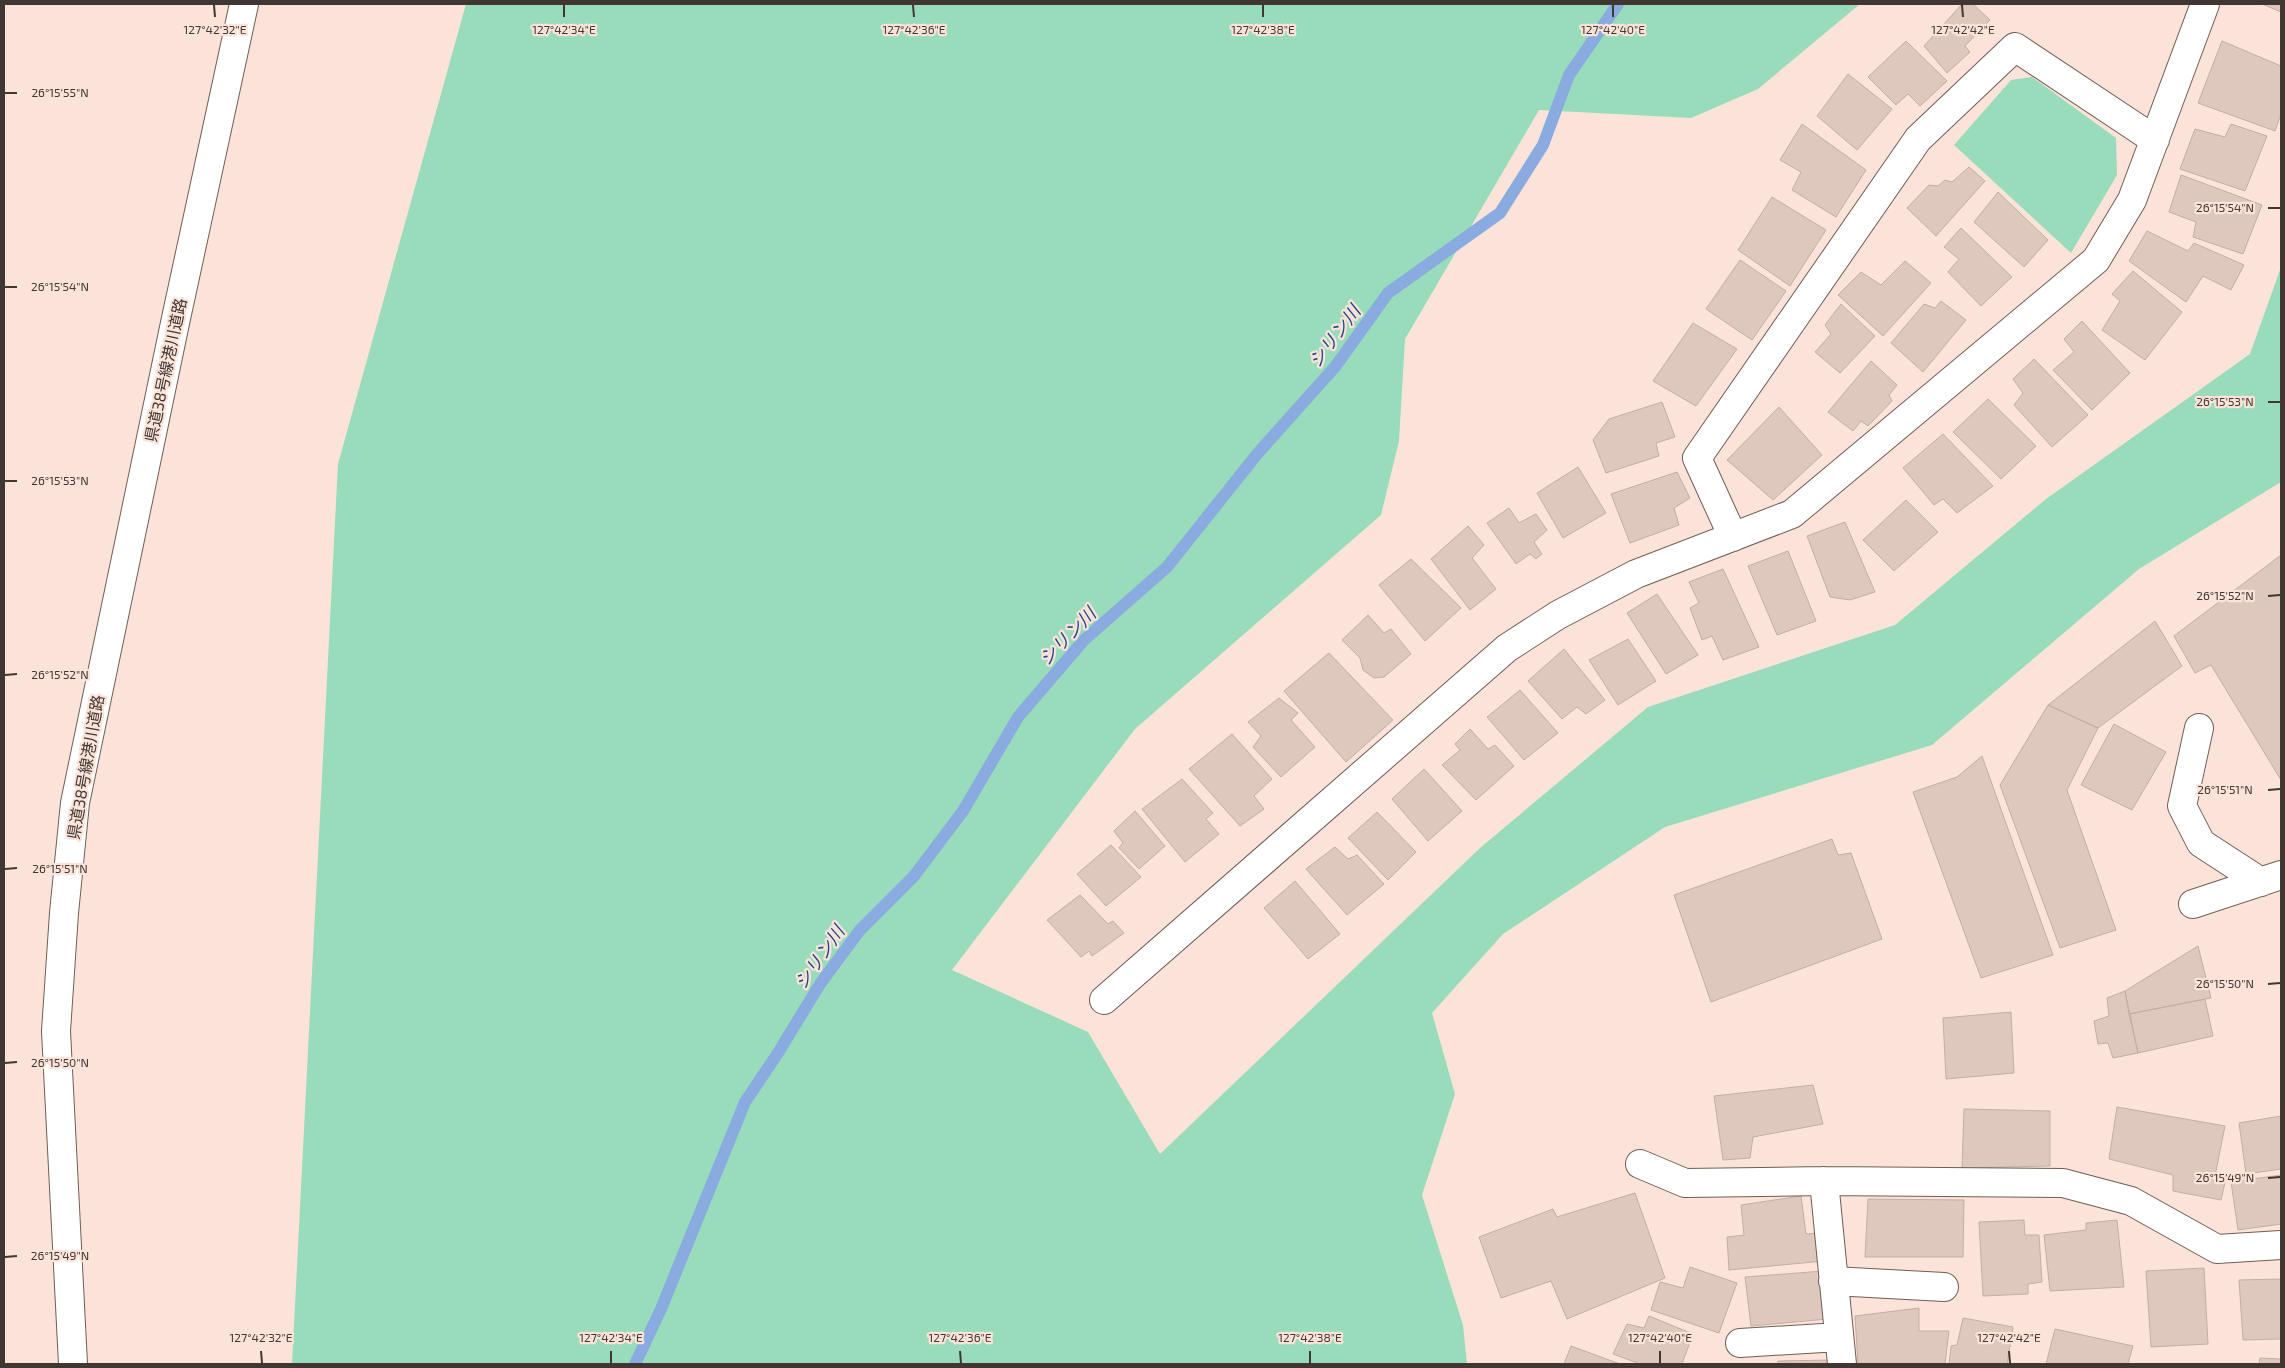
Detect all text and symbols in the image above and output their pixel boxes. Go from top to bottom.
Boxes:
text: 127°42'32"E [183,22,247,36]
text: 127°42'34"E [532,22,596,36]
text: 127°42'36"E [882,22,946,36]
text: 127°42'38"E [1231,22,1295,36]
text: 127°42'40"E [1581,22,1645,36]
text: 127°42'42"E [1931,22,1995,36]
text: 26°15'55"N [31,85,89,99]
text: 26°15'54"N [2196,200,2254,214]
text: 26°15'54"N [31,279,89,293]
street label: 県道38号線港川道路 [140,296,190,444]
water label: シリン川 [1304,299,1366,371]
text: 26°15'53"N [2196,394,2254,408]
text: 26°15'53"N [31,473,89,487]
text: 26°15'52"N [2196,588,2254,602]
water label: シリン川 [1034,601,1101,670]
text: 26°15'52"N [31,667,89,681]
street label: 県道38号線港川道路 [63,693,107,841]
text: 26°15'51"N [2197,782,2253,796]
text: 26°15'51"N [32,861,88,875]
water label: シリン川 [789,920,850,993]
text: 26°15'50"N [2196,976,2254,990]
text: 26°15'50"N [31,1055,89,1069]
text: 26°15'49"N [2196,1170,2254,1184]
text: 26°15'49"N [31,1248,89,1262]
text: 127°42'32"E [229,1330,293,1344]
text: 127°42'34"E [579,1330,643,1344]
text: 127°42'36"E [928,1330,992,1344]
text: 127°42'38"E [1278,1330,1342,1344]
text: 127°42'40"E [1628,1330,1692,1344]
text: 127°42'42"E [1977,1330,2041,1344]

